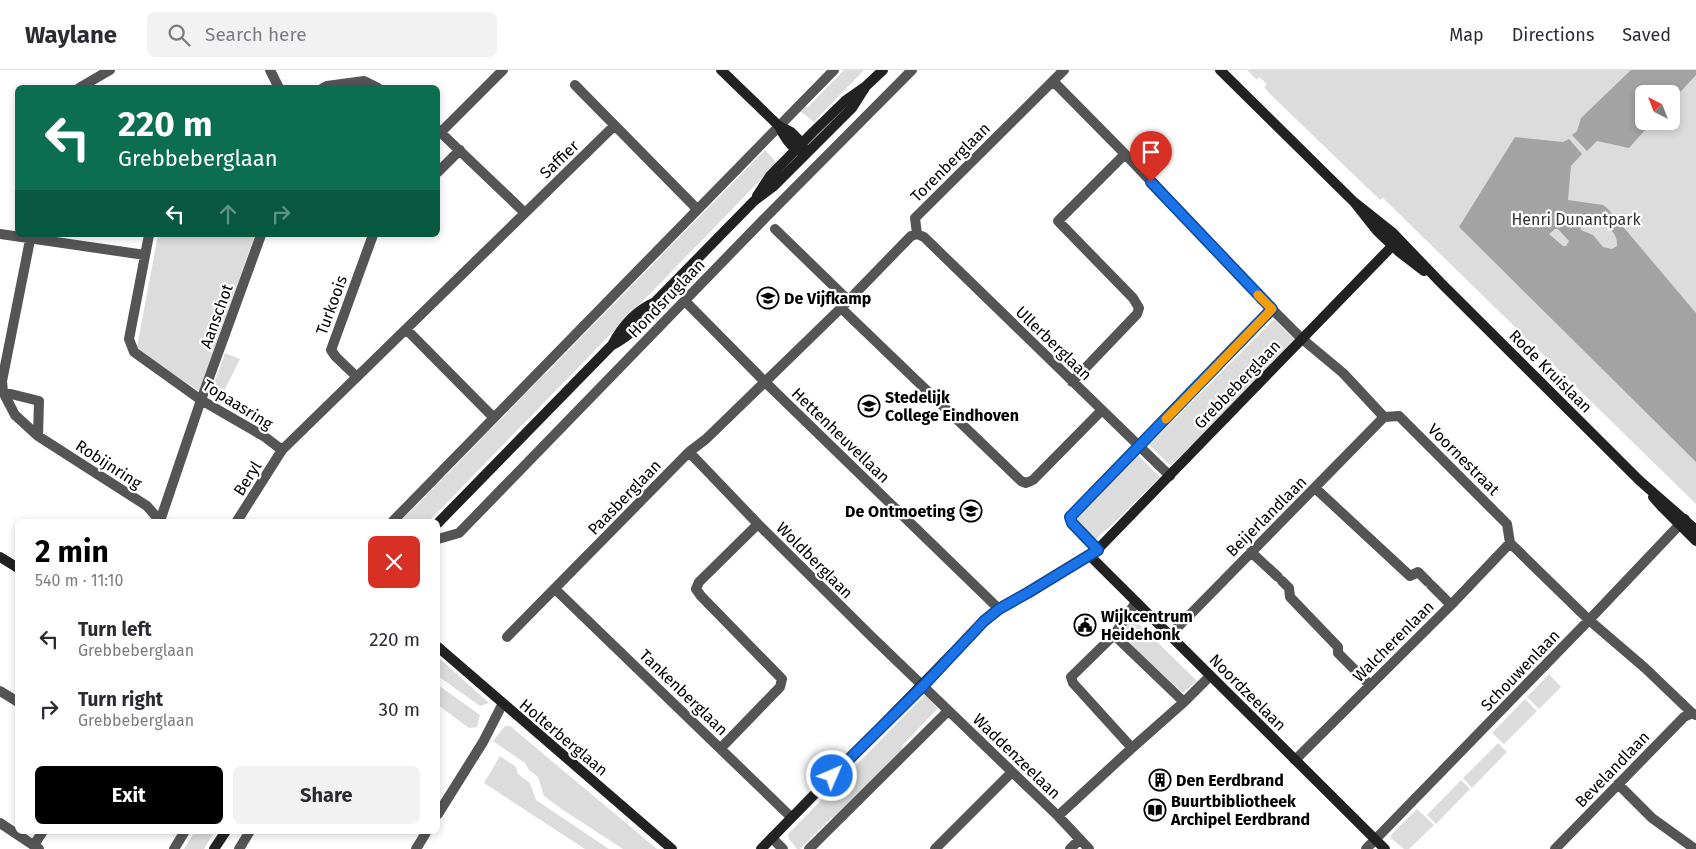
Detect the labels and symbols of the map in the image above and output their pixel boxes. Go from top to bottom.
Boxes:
north arrow [1635,85,1680,130]
street label: Torenberglaan [907,119,994,206]
pin [1130,131,1172,182]
street label: Saffier [536,136,583,182]
park label: Henri Dunantpark [1511,210,1641,229]
street label: Hondsruglaan [624,255,709,342]
street label: Turkoois [312,273,351,337]
street label: Aanschot [196,281,237,351]
school or university icon: De Vijfkamp [756,286,780,310]
place label: De Vijfkamp [784,289,871,308]
street label: Ullerberglaan [1012,302,1096,384]
street label: Rode Kruislaan [1505,326,1596,417]
street label: Grebbeberglaan [1190,336,1284,433]
street label: Topaasring [199,375,277,434]
street label: Hettenheuvellaan [788,384,894,487]
place label: Stedelijk College Eindhoven [885,388,1019,425]
school or university icon: Stedelijk College Eindhoven [857,394,881,418]
street label: Voornestraat [1424,420,1504,499]
street label: Robijnring [72,436,146,493]
street label: Paasberglaan [584,456,665,539]
street label: Beryl [230,457,265,499]
street label: Beijerlandlaan [1222,472,1311,561]
school or university icon: De Ontmoeting [959,499,983,523]
place label: De Ontmoeting [845,502,955,521]
street label: Woldberglaan [772,518,857,603]
street label: Walcherenlaan [1349,597,1438,686]
place label: Wijkcentrum Heidehonk [1101,607,1193,644]
public building icon: Wijkcentrum Heidehonk [1073,613,1097,637]
street label: Schouwenlaan [1477,626,1564,715]
street label: Tankenberglaan [636,645,732,739]
street label: Noordzeelaan [1205,650,1290,735]
street label: Holterberglaan [516,695,612,780]
street label: Waddenzeelaan [969,710,1064,803]
street label: Bevelandlaan [1571,727,1653,811]
position arrow [805,749,857,801]
building icon: Den Eerdbrand [1148,768,1172,792]
place label: Den Eerdbrand [1176,771,1284,790]
place label: Buurtbibliotheek Archipel Eerdbrand [1170,792,1310,829]
library icon: Buurtbibliotheek Archipel Eerdbrand [1143,798,1167,822]

